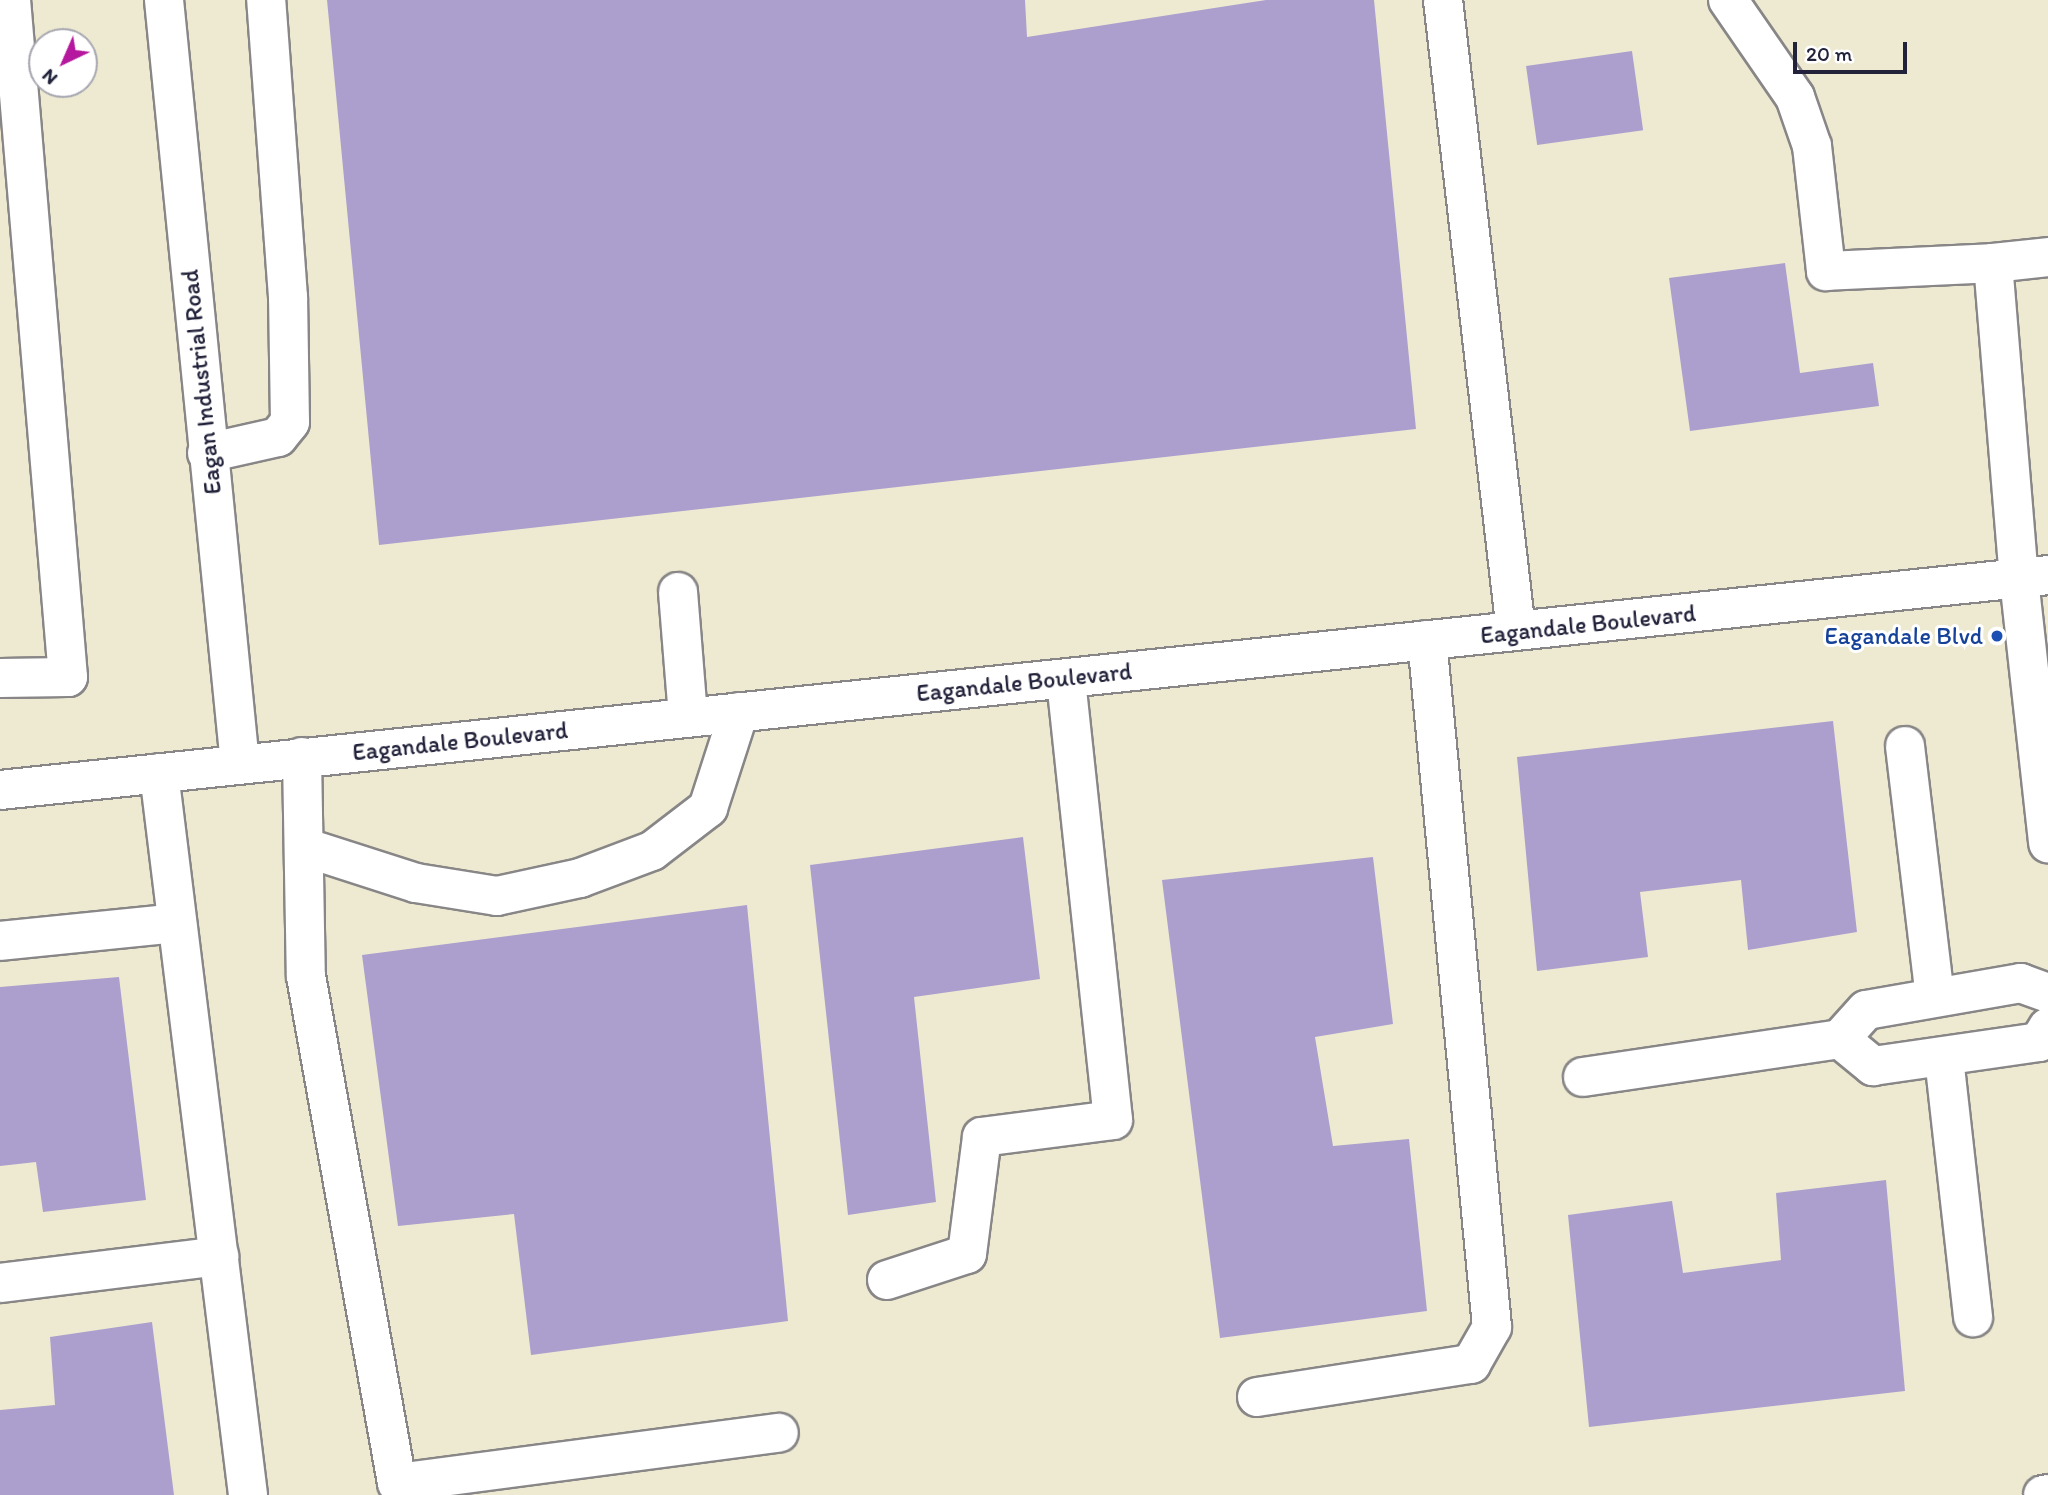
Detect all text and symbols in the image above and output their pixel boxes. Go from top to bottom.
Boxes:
north arrow [28,28,98,98]
scale bar [1796,28,1910,72]
text: 20 m [1806,41,1852,66]
text: N [37,64,62,90]
street label: Eagan Industrial Road [175,267,227,497]
street label: Eagandale Boulevard [1478,598,1698,650]
place label: Eagandale Blvd [1825,622,1983,650]
marker: Eagandale Blvd [1989,628,2005,644]
street label: Eagandale Boulevard [914,656,1134,708]
street label: Eagandale Boulevard [350,715,570,767]

